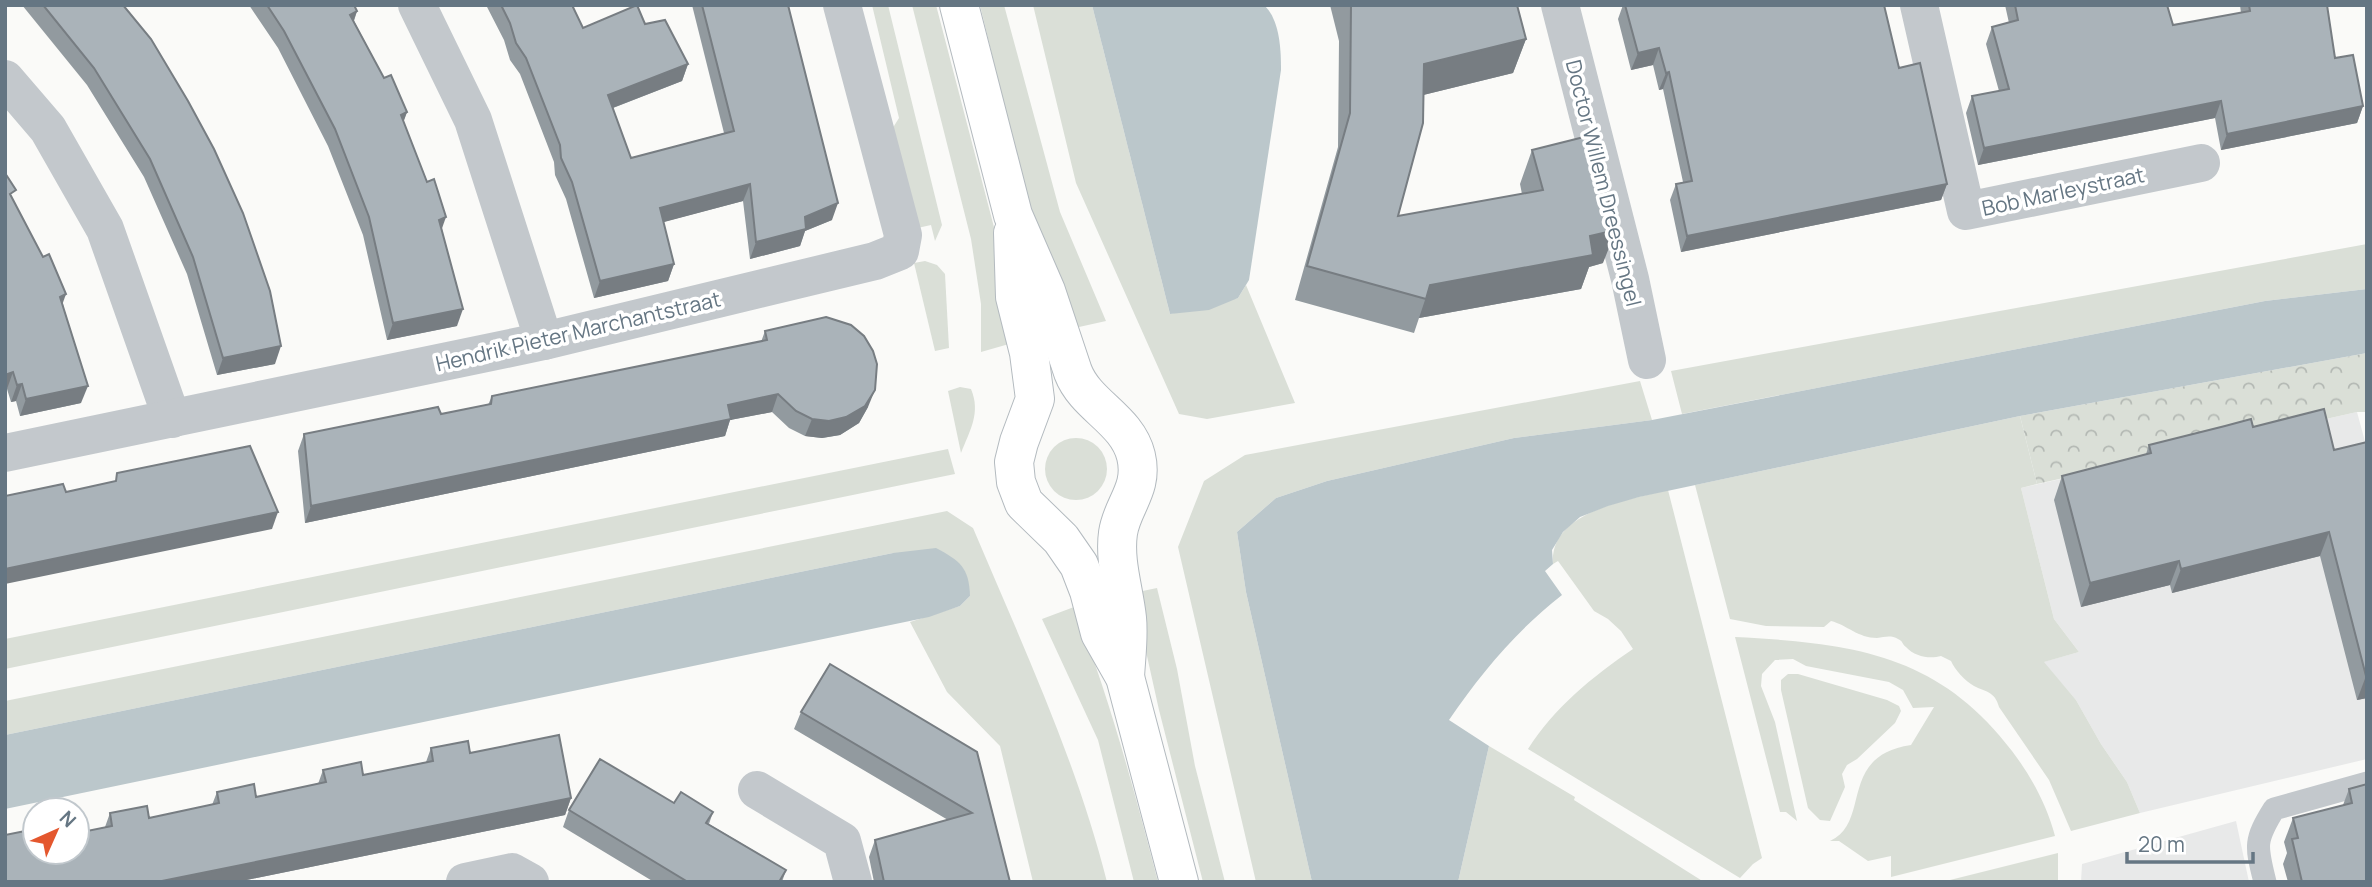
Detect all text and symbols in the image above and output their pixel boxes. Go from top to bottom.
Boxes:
street label: Doctor Willem Dreessingel [1560,57,1648,309]
street label: Bob Marleystraat [1979,160,2147,222]
street label: Hendrik Pieter Marchantstraat [433,285,723,377]
north arrow [21,796,91,866]
text: N [54,805,82,833]
scale bar [2127,820,2253,864]
text: 20 m [2138,830,2185,858]

